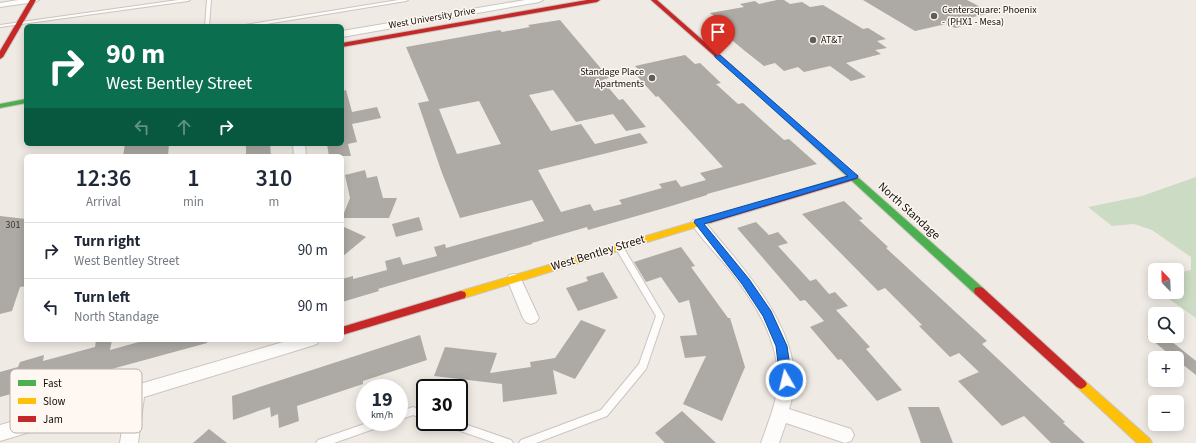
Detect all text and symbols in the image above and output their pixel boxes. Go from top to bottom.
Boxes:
street label: West University Drive [387,3,477,33]
place label: Centersquare: Phoenix - (PHX1 - Mesa) [942,3,1037,29]
marker: Centersquare: Phoenix - (PHX1 - Mesa) [929,11,939,21]
pin [701,15,735,56]
icon: arrive [707,21,729,43]
place label: AT&T [821,33,843,47]
text: 90 m [106,34,165,74]
marker: AT&T [808,35,818,45]
icon: right [40,40,92,92]
place label: Standage Place Apartments [580,65,644,91]
text: West Bentley Street [106,71,252,96]
marker: Standage Place Apartments [647,73,657,83]
icon: left [131,116,153,138]
icon: ahead [173,116,195,138]
icon: right [215,116,237,138]
text: 12:36 [76,161,131,196]
text: 1 [187,161,200,196]
text: 310 [256,161,292,196]
street label: North Standage [874,178,944,244]
text: Arrival [86,193,121,211]
text: min [183,193,204,211]
text: m [269,193,279,211]
house number: 301 [6,218,20,232]
text: Turn right [74,231,140,252]
street label: West Bentley Street [549,231,647,275]
icon: right [40,240,62,262]
text: 90 m [298,240,328,261]
text: West Bentley Street [74,252,180,270]
north arrow [1148,263,1184,299]
map controls [1148,263,1184,431]
text: Turn left [74,287,130,308]
icon: left [40,296,62,318]
text: 90 m [298,296,328,317]
button: search [1148,307,1184,343]
text: North Standage [74,308,159,326]
button: + [1148,351,1184,387]
position arrow [765,359,807,401]
legend [10,369,142,433]
text: Fast [43,376,62,391]
speed limit sign: 30 [416,379,468,431]
text: 19 [371,386,393,414]
text: Slow [43,394,66,409]
button: − [1148,395,1184,431]
text: km/h [371,408,393,422]
text: Jam [43,412,63,427]

